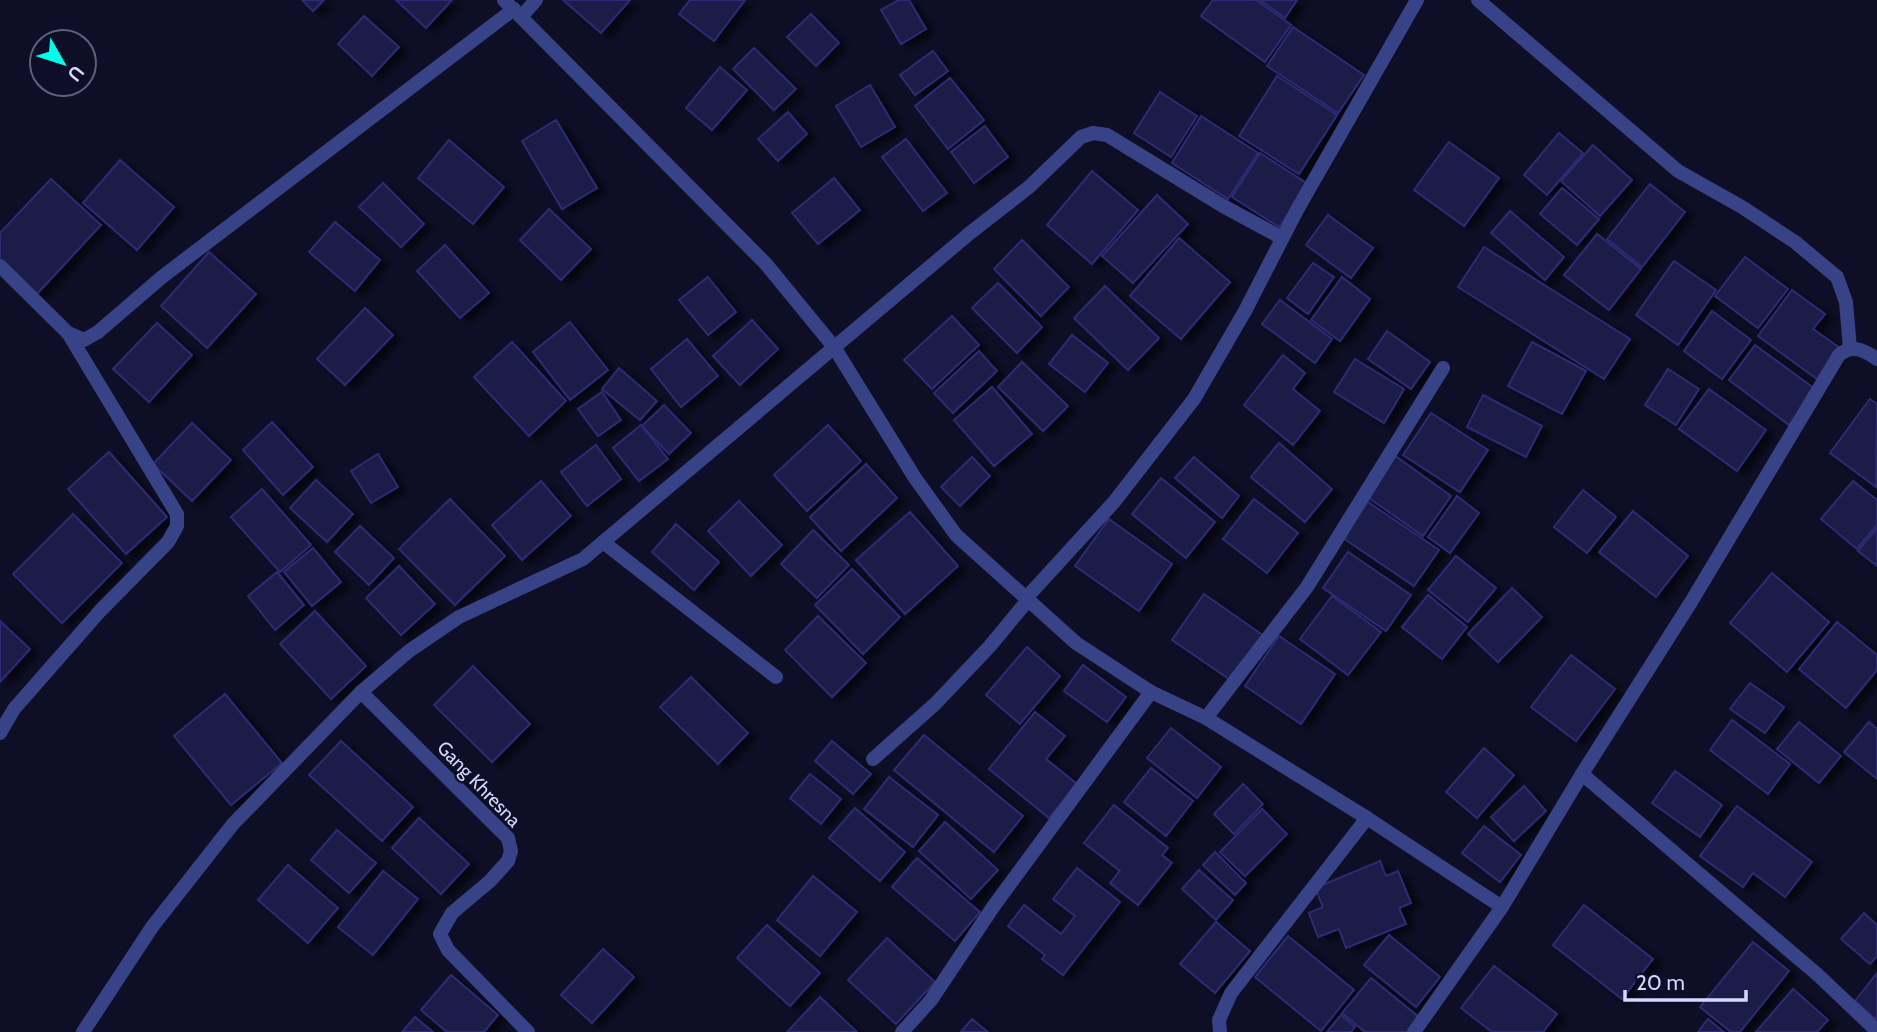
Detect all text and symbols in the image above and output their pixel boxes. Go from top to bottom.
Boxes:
north arrow [28,28,98,98]
text: U [63,61,89,86]
street label: Gang Khresna [432,736,526,832]
scale bar [1625,958,1746,1002]
text: 20 m [1636,970,1685,995]

